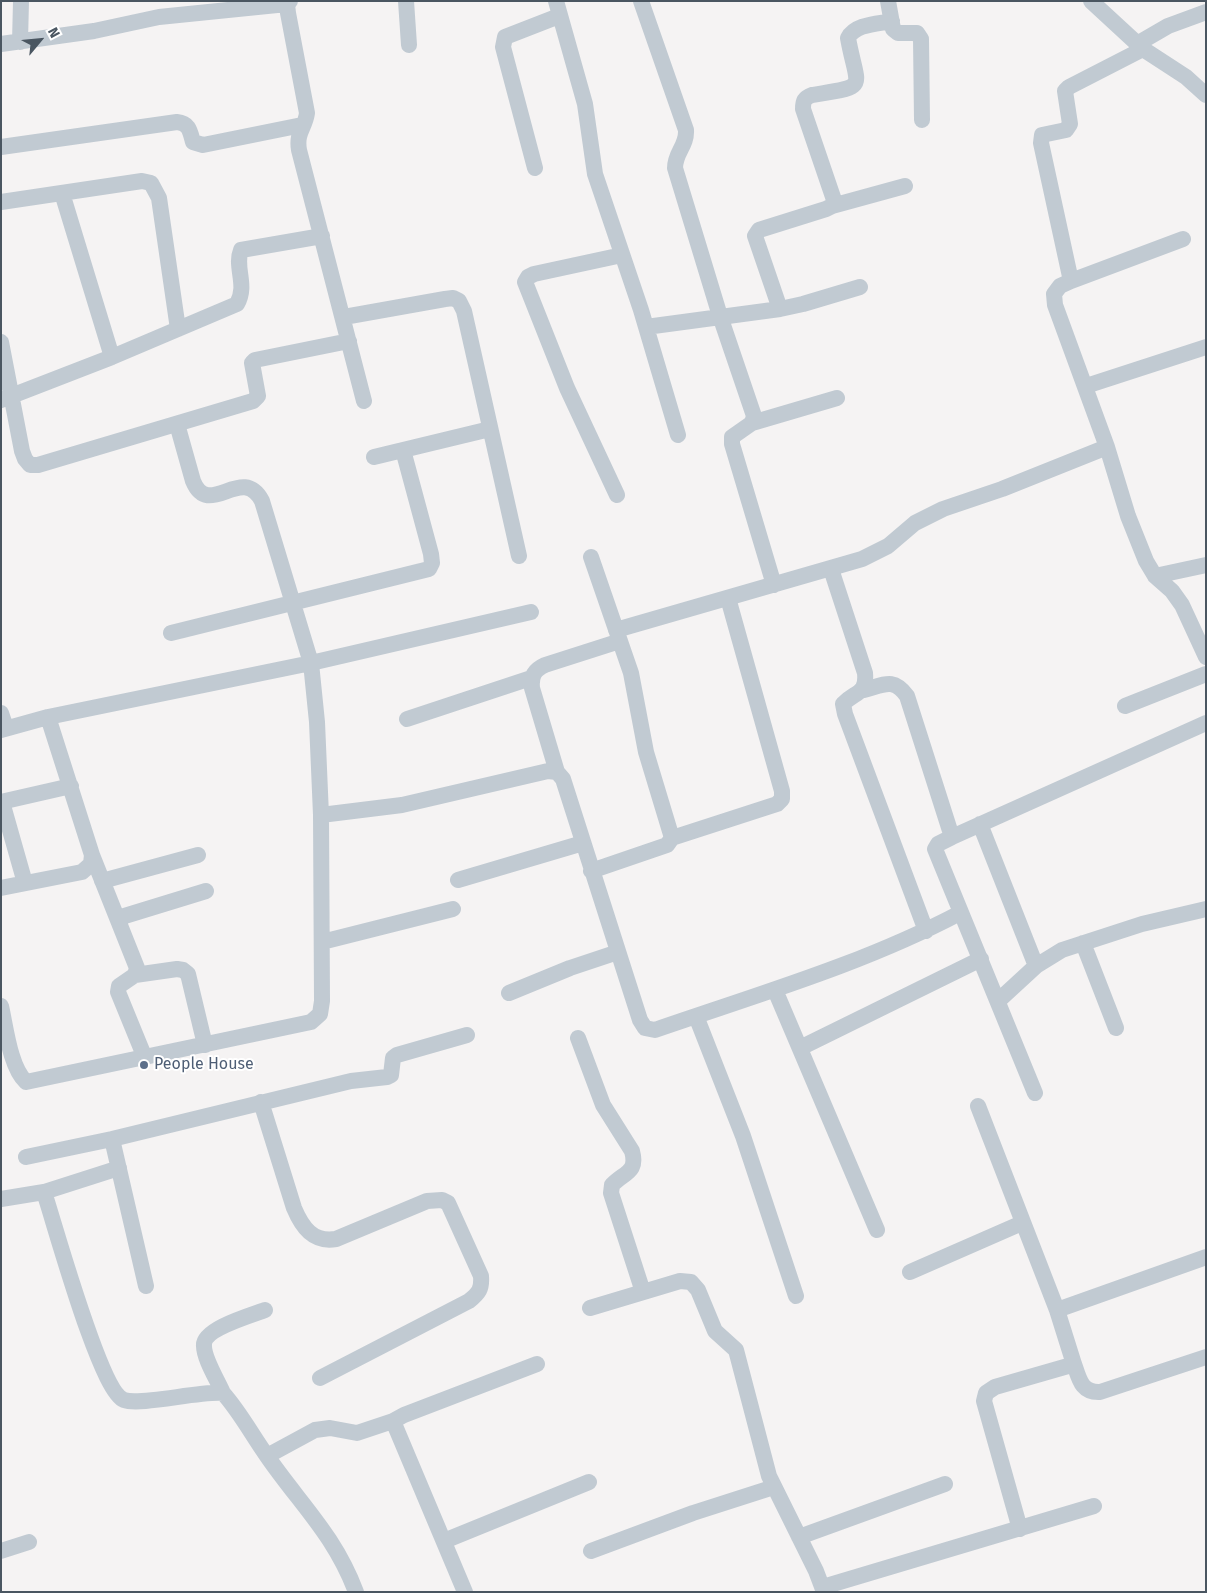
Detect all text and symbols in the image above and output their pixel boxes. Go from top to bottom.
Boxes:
north arrow [15,15,65,65]
text: N [44,25,63,41]
place label: People House [154,1055,254,1075]
marker: People House [138,1059,150,1071]

